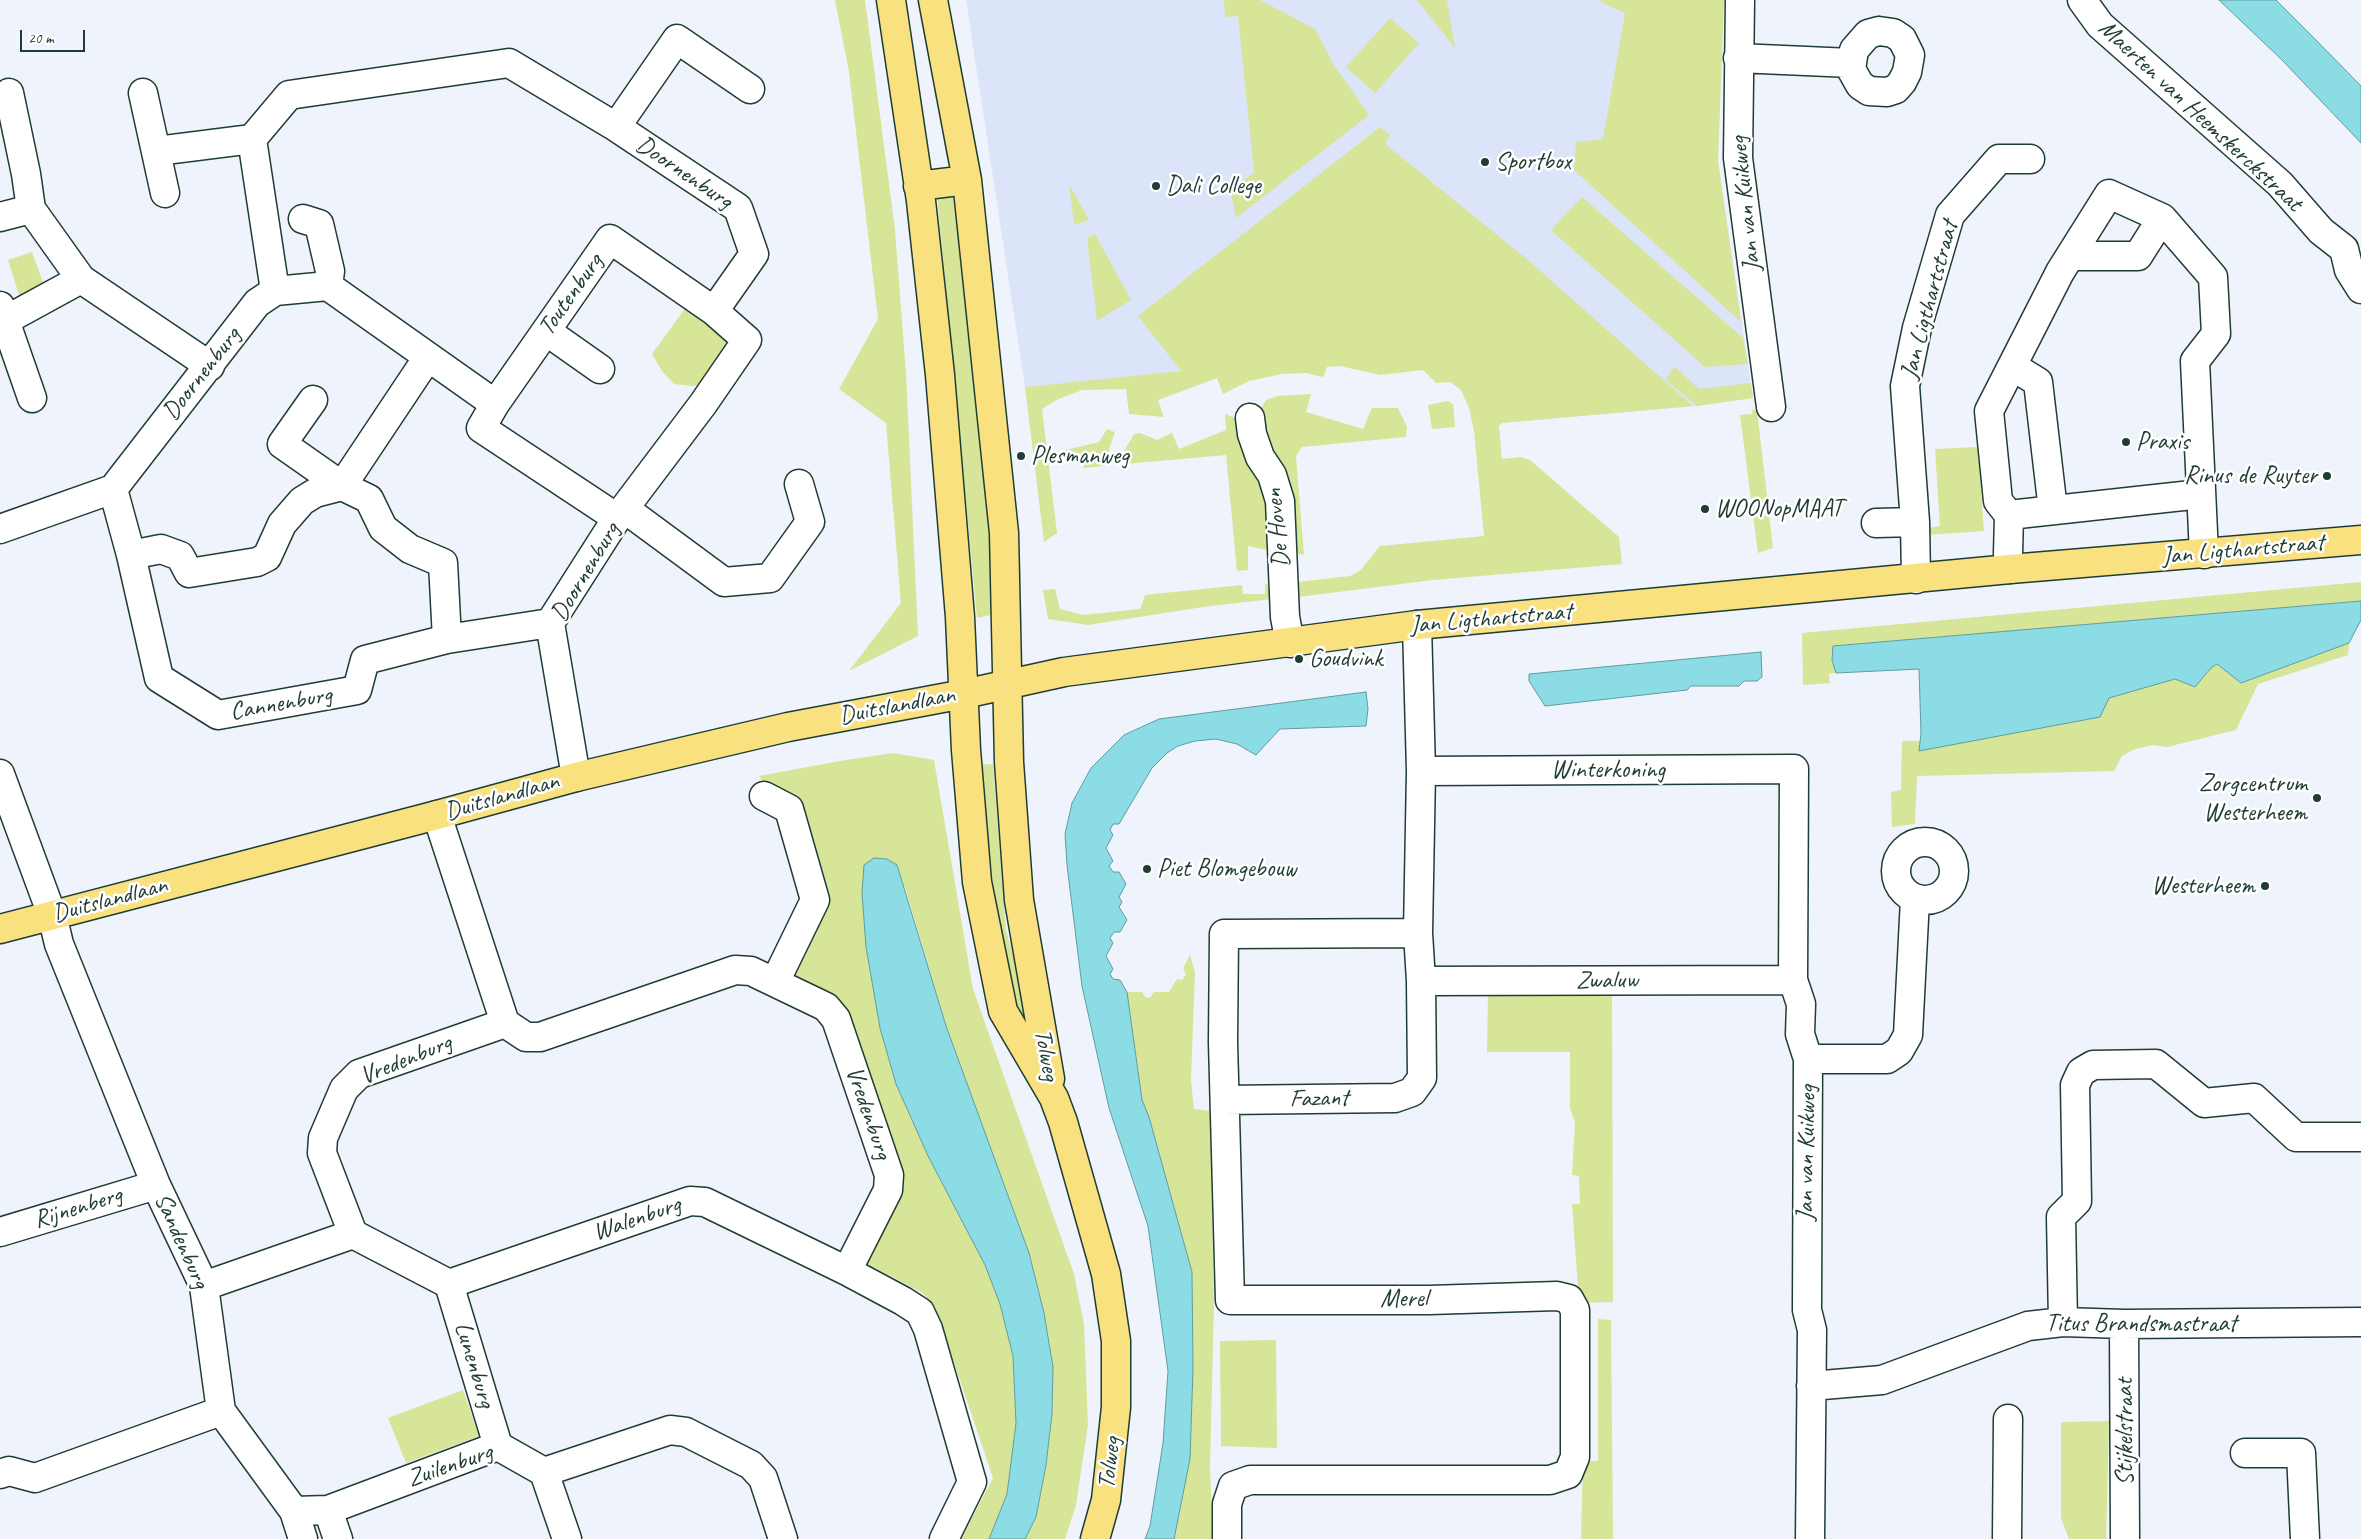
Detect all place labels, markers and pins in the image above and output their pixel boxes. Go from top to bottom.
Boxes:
place label: Sportbox [1495,147,1571,177]
marker: Sportbox [1479,156,1491,168]
place label: Dali College [1166,171,1261,201]
marker: Dali College [1150,180,1162,192]
place label: Praxis [2136,427,2189,457]
marker: Praxis [2120,436,2132,448]
place label: Plesmanweg [1031,441,1129,471]
marker: Plesmanweg [1015,450,1027,462]
place label: Rinus de Ruyter [2184,461,2317,491]
marker: Rinus de Ruyter [2321,470,2333,482]
place label: WOONopMAAT [1715,494,1843,524]
marker: WOONopMAAT [1699,503,1711,515]
place label: Goudvink [1309,644,1382,674]
marker: Goudvink [1293,653,1305,665]
place label: Zorgcentrum Westerheem [2199,769,2307,828]
marker: Zorgcentrum Westerheem [2311,792,2323,804]
place label: Piet Blomgebouw [1157,854,1296,884]
marker: Piet Blomgebouw [1141,863,1153,875]
place label: Westerheem [2152,871,2255,901]
marker: Westerheem [2259,880,2271,892]

